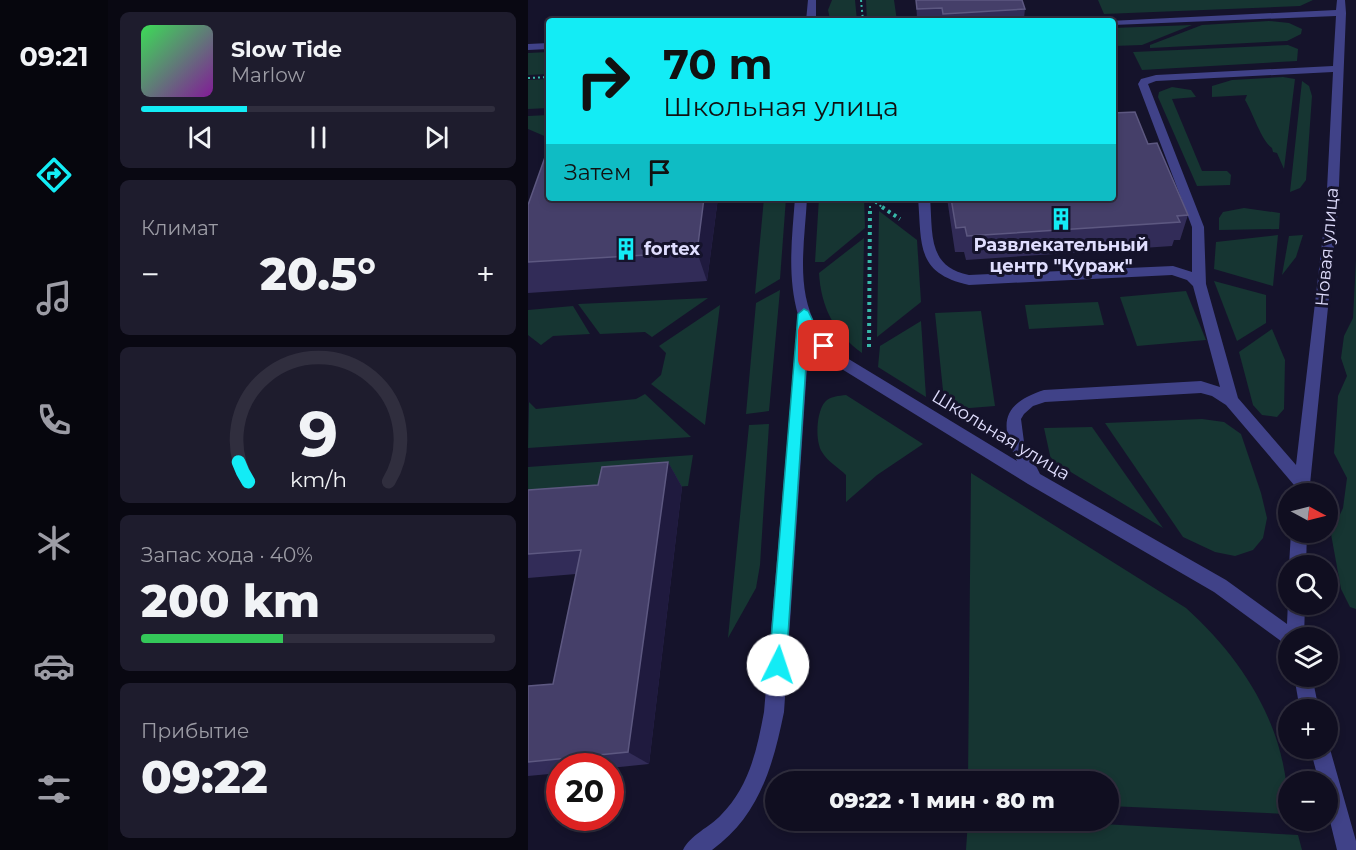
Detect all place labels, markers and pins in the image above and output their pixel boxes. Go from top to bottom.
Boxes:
building icon: Развлекательный центр "Кураж" [1048,206,1074,232]
place label: Развлекательный центр "Кураж" [973,234,1149,277]
building icon: fortex [613,236,639,262]
place label: fortex [644,238,700,260]
pin [798,320,849,371]

